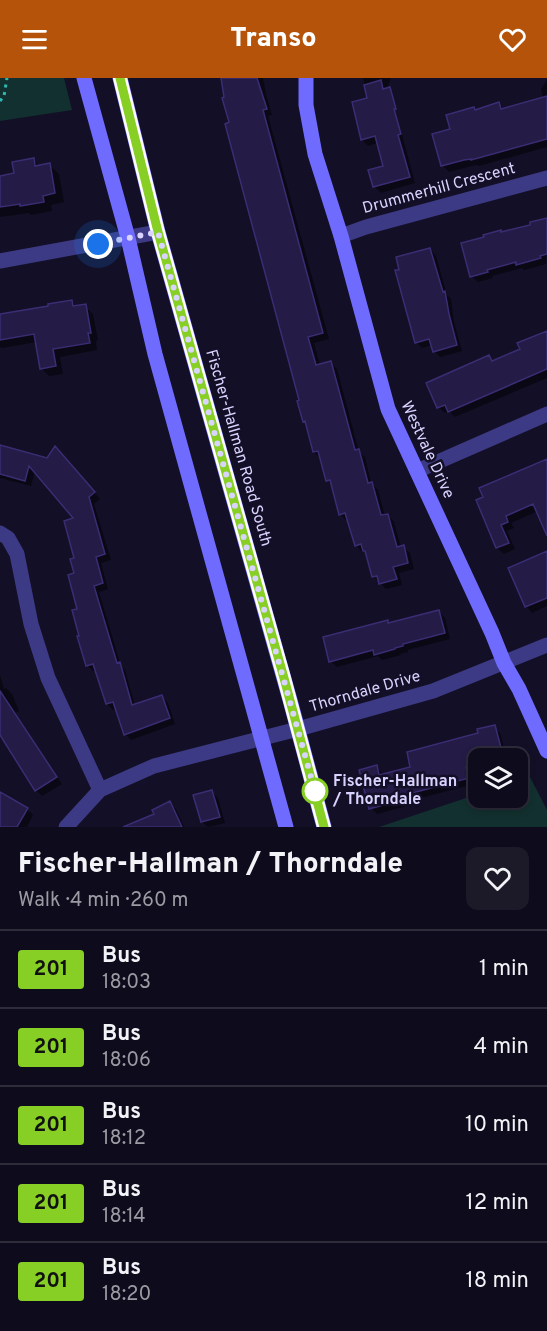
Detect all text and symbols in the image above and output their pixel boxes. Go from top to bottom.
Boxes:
text: Transo [230,22,317,56]
icon: menu [18,23,51,56]
icon: heart [496,23,529,56]
street label: Drummerhill Crescent [360,159,518,219]
your location [83,229,113,259]
street label: Fischer-Hallman Road South [200,347,276,549]
street label: Westvale Drive [396,398,458,502]
street label: Thorndale Drive [307,667,423,717]
map controls [468,748,528,808]
button: layers [468,748,528,808]
place label: Fischer-Hallman / Thorndale [332,772,457,810]
marker: Fischer-Hallman / Thorndale [302,778,328,804]
text: Fischer-Hallman / Thorndale [18,847,403,883]
button: heart [466,847,529,910]
text: Walk · 4 min · 260 m [18,888,189,914]
text: Bus [102,943,141,970]
text: 201 [33,956,69,983]
text: 1 min [479,956,529,983]
text: 18:03 [102,970,151,996]
text: Bus [102,1021,141,1048]
text: 201 [33,1034,69,1061]
text: 4 min [474,1034,529,1061]
text: 18:06 [102,1048,151,1074]
text: Bus [102,1099,141,1126]
text: 201 [33,1112,69,1139]
text: 10 min [465,1112,529,1139]
text: 18:12 [102,1126,146,1152]
text: Bus [102,1177,141,1204]
text: 201 [33,1190,69,1217]
text: 12 min [466,1190,529,1217]
text: 18:14 [102,1204,146,1230]
text: Bus [102,1255,141,1282]
text: 201 [33,1268,69,1295]
text: 18 min [466,1268,529,1295]
text: 18:20 [102,1282,151,1308]

